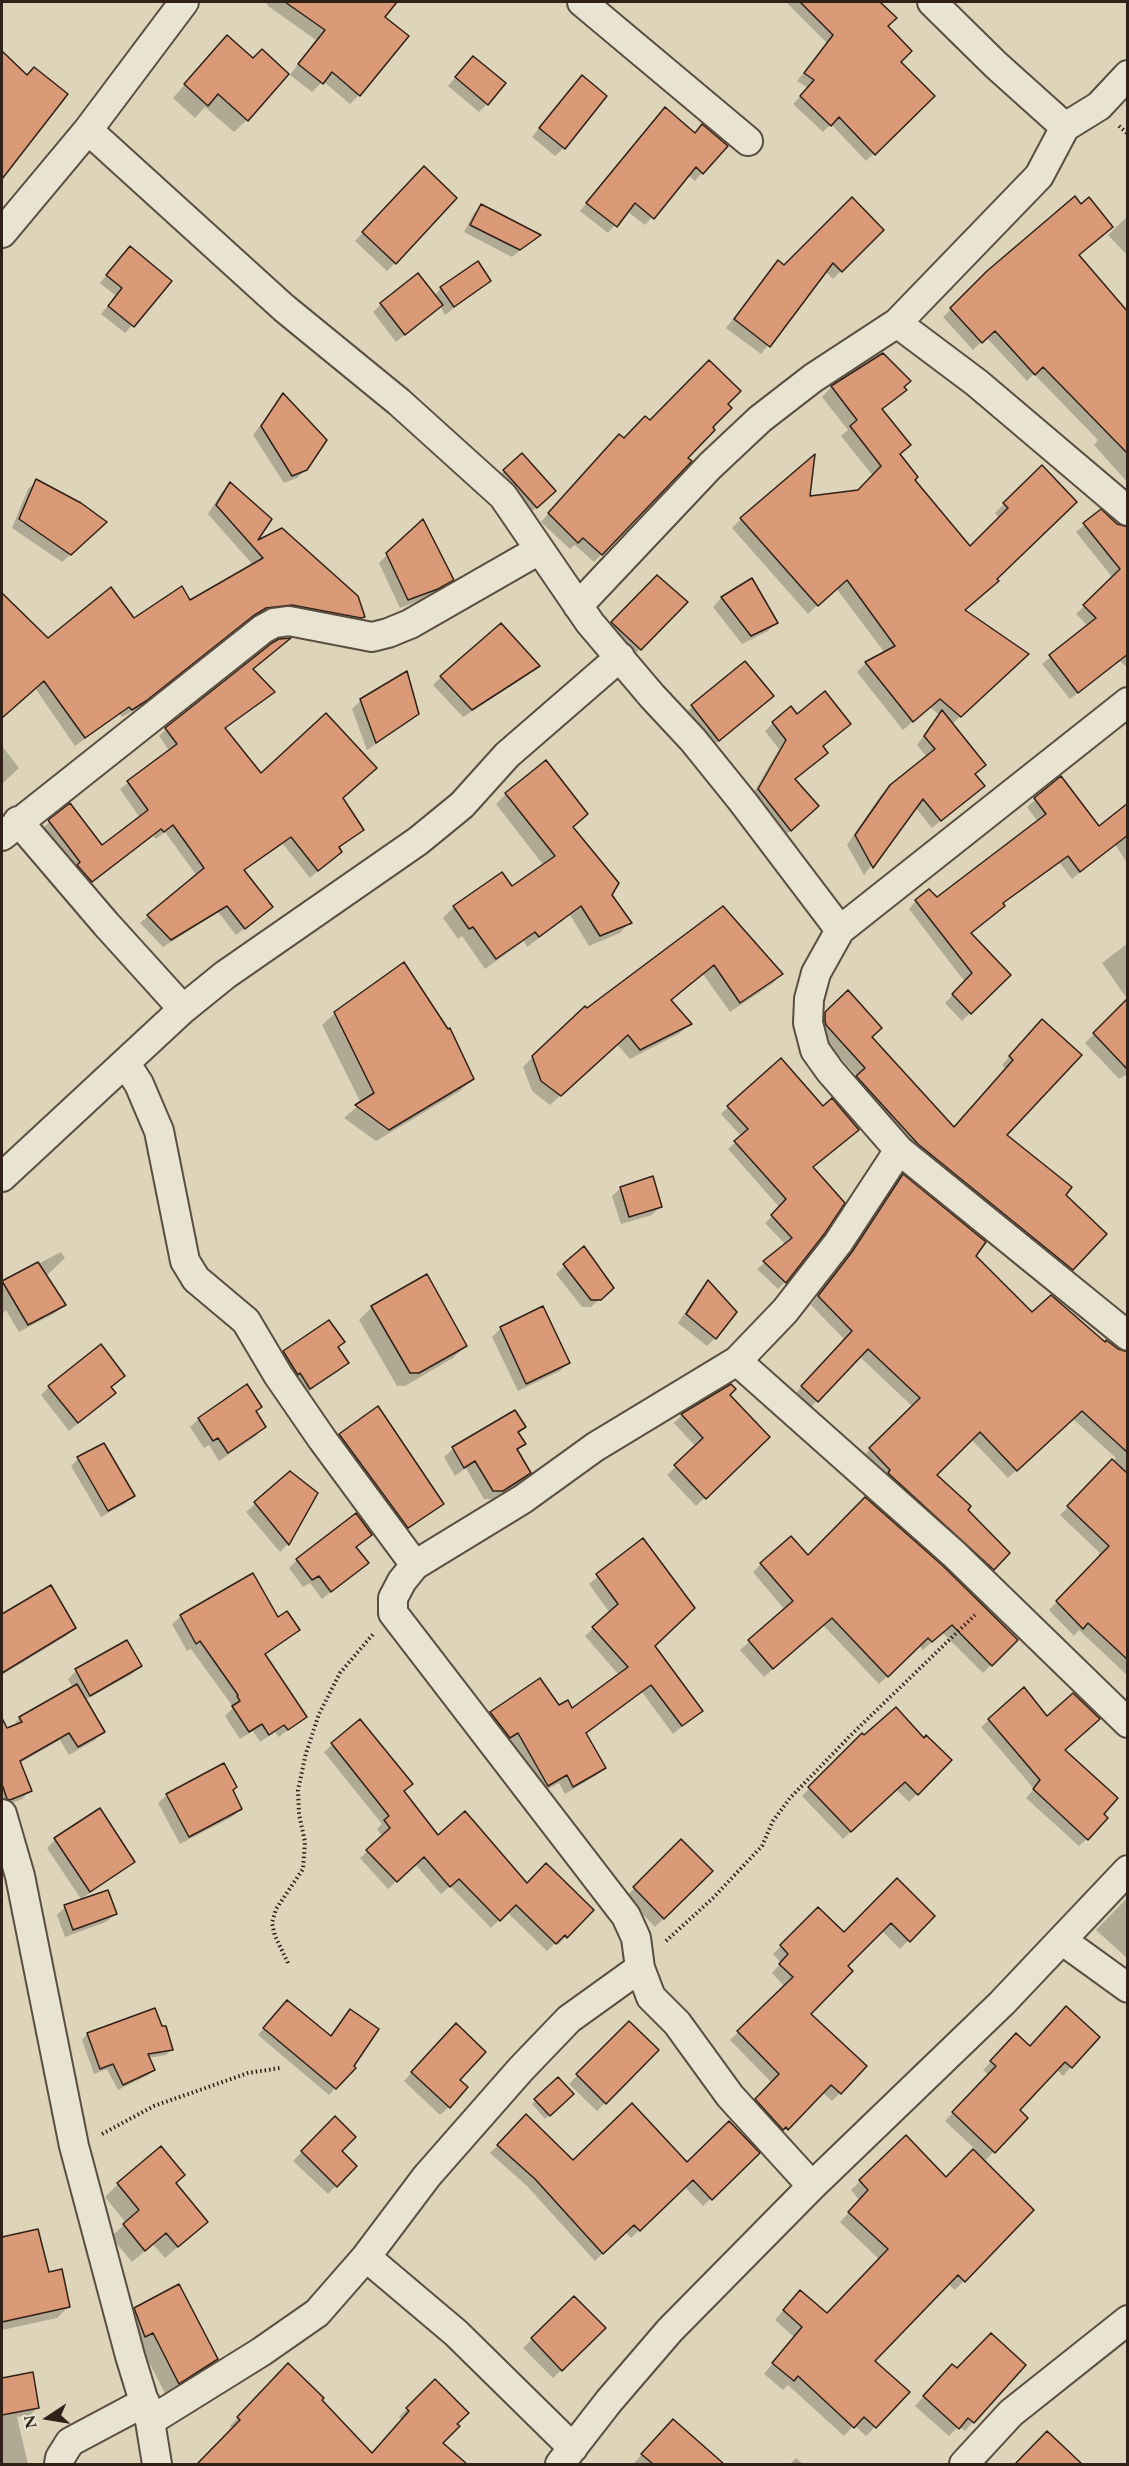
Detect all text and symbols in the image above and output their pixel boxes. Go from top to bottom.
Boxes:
north arrow [18,2388,78,2448]
text: N [18,2413,42,2430]

